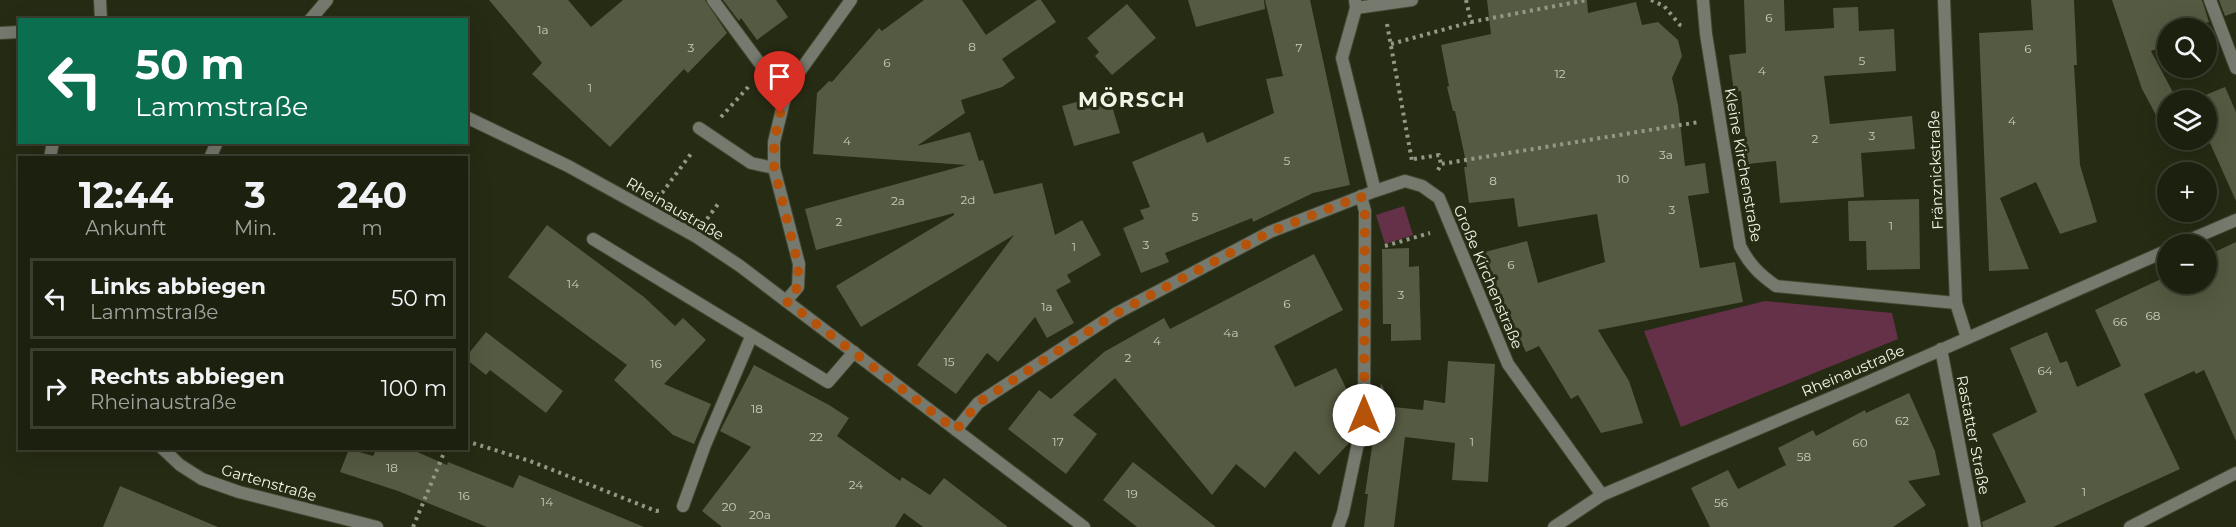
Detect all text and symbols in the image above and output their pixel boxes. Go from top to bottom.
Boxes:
house number: 6 [1765,10,1773,25]
map controls [2157,18,2217,294]
button: search [2157,18,2217,78]
house number: 1a [537,22,549,37]
text: 50 m [135,38,244,90]
house number: 8 [968,39,976,54]
house number: 3 [688,40,695,55]
house number: 7 [1295,40,1303,55]
house number: 6 [2024,41,2032,56]
icon: left [36,42,114,120]
pin [754,51,805,113]
house number: 5 [1859,53,1866,68]
house number: 6 [883,55,891,70]
icon: arrive [763,60,796,93]
house number: 4 [1758,63,1766,78]
house number: 12 [1554,66,1566,81]
house number: 1 [588,80,592,95]
district label: MÖRSCH [1078,86,1186,112]
street label: Kleine Kirchenstraße [1721,87,1766,243]
text: Lammstraße [135,90,308,123]
button: layers [2157,90,2217,150]
street label: Fränznickstraße [1924,110,1947,230]
house number: 4 [2008,113,2016,128]
house number: 3 [1869,128,1876,143]
house number: 2 [1812,131,1819,146]
house number: 4 [843,133,851,148]
house number: 3a [1659,147,1673,162]
house number: 5 [1284,153,1291,168]
button: + [2157,162,2217,222]
house number: 10 [1617,171,1629,186]
text: 12:44 [79,173,173,217]
text: 3 [244,173,266,217]
text: 240 [337,173,407,217]
street label: Rheinaustraße [623,173,728,244]
house number: 8 [1489,173,1497,188]
house number: 2d [961,192,975,207]
house number: 2a [891,193,905,208]
street label: Große Kirchenstraße [1449,202,1527,352]
house number: 3 [1669,202,1676,217]
house number: 5 [1192,209,1199,224]
house number: 2 [836,214,843,229]
text: Ankunft [85,216,167,240]
text: Min. [234,216,276,240]
text: m [361,216,383,240]
house number: 1 [1889,218,1893,233]
button: − [2157,234,2217,294]
house number: 3 [1143,237,1150,252]
house number: 1 [1072,239,1076,254]
house number: 6 [1507,257,1515,272]
text: Links abbiegen [90,273,266,300]
house number: 14 [567,276,579,291]
icon: left [39,282,72,315]
text: 50 m [391,285,447,312]
house number: 3 [1398,287,1405,302]
house number: 6 [1283,296,1291,311]
house number: 1a [1041,299,1053,314]
text: Lammstraße [90,300,218,324]
house number: 68 [2146,308,2161,323]
house number: 66 [2113,314,2127,329]
house number: 4a [1223,325,1239,340]
house number: 4 [1153,333,1161,348]
street label: Rheinaustraße [1799,340,1907,401]
house number: 2 [1125,350,1132,365]
house number: 15 [943,354,955,369]
house number: 16 [650,356,662,371]
text: Rechts abbiegen [90,363,285,390]
house number: 64 [2037,363,2053,378]
icon: right [39,372,72,405]
street label: Rastatter Straße [1953,374,1994,496]
text: 100 m [381,375,447,402]
position arrow [1332,383,1396,447]
text: Rheinaustraße [90,390,237,414]
house number: 18 [751,401,763,416]
house number: 62 [1895,413,1909,428]
house number: 22 [809,429,823,444]
house number: 17 [1052,434,1064,449]
house number: 1 [1470,434,1474,449]
house number: 60 [1852,435,1868,450]
house number: 58 [1797,449,1812,464]
street label: Gartenstraße [219,460,319,505]
house number: 18 [386,460,398,475]
house number: 24 [849,477,863,492]
house number: 1 [2082,484,2086,499]
house number: 19 [1126,486,1138,501]
house number: 16 [458,488,470,503]
house number: 14 [541,494,553,509]
house number: 56 [1714,495,1728,510]
house number: 20 [722,499,736,514]
house number: 20a [749,507,771,522]

